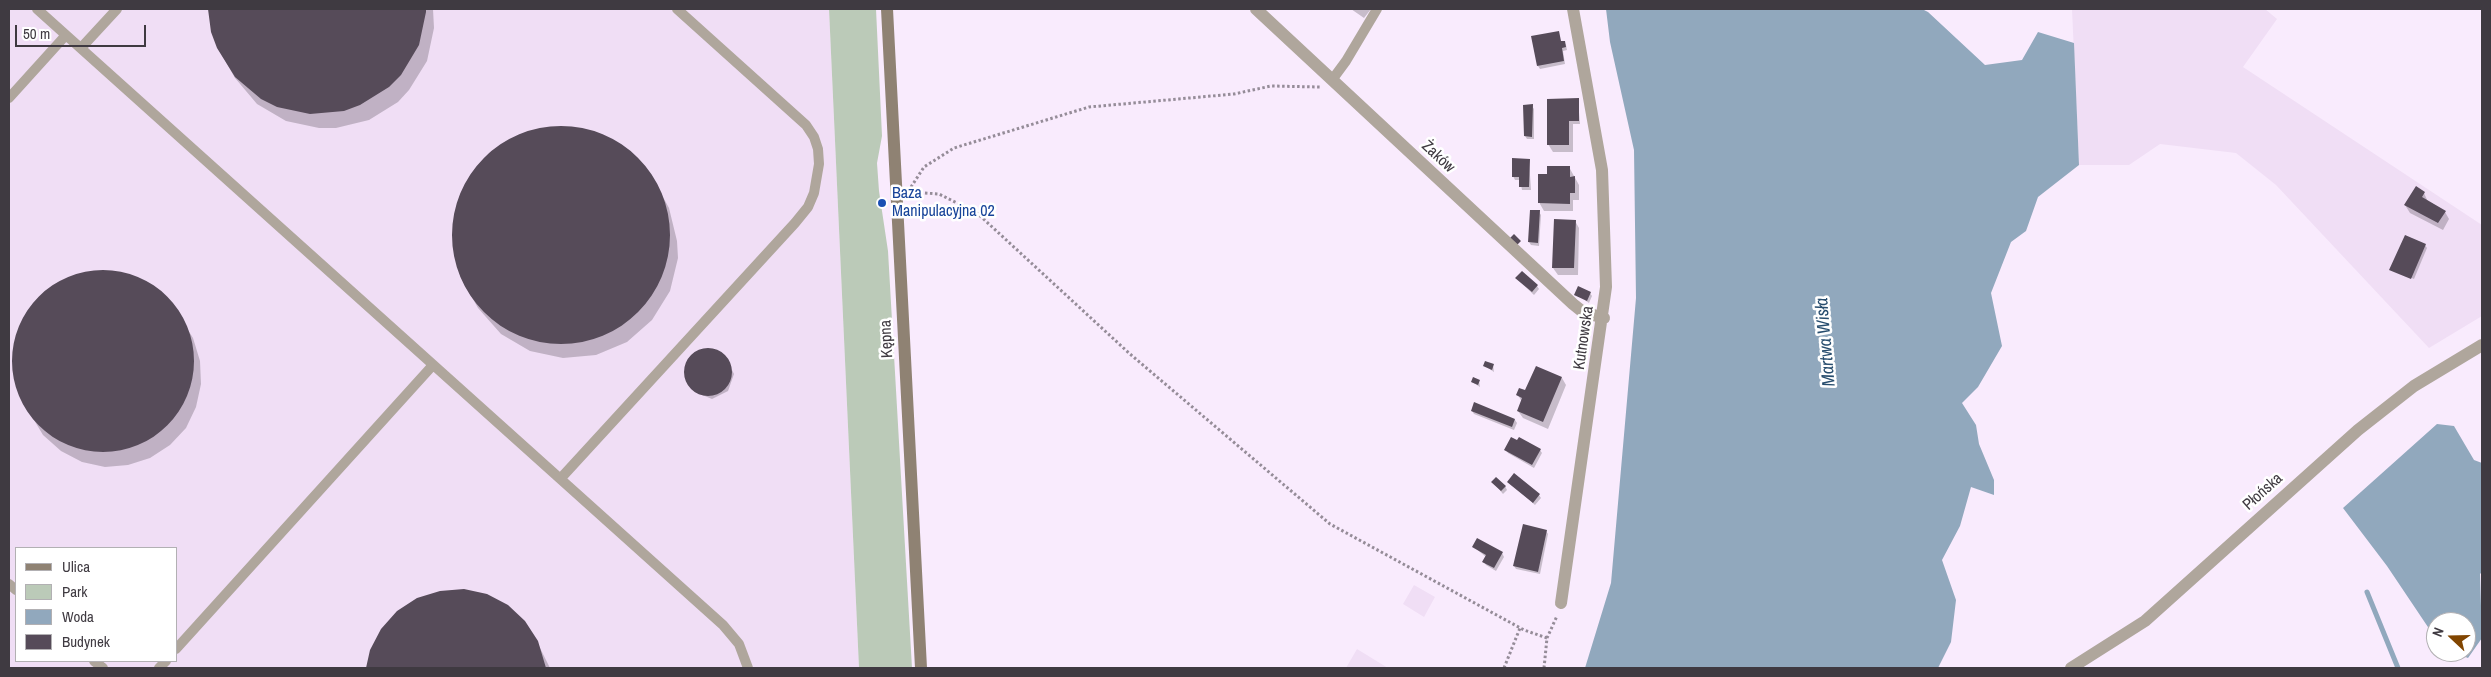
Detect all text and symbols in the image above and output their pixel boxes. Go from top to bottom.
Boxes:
scale bar [18,15,149,47]
text: 50 m [23,23,50,44]
street label: Żaków [1417,137,1459,177]
place label: Baza Manipulacyjna 02 [892,184,995,222]
marker: Baza Manipulacyjna 02 [876,197,888,209]
water label: Martwa Wisła [1811,297,1841,387]
street label: Kutnowska [1570,305,1598,371]
street label: Kępna [876,320,898,358]
street label: Płońska [2239,469,2287,515]
legend [15,547,178,662]
text: Ulica [62,556,90,577]
text: Park [62,581,87,602]
text: Woda [62,606,94,627]
north arrow [2426,612,2476,662]
text: N [2428,625,2448,639]
text: Budynek [62,631,110,652]

